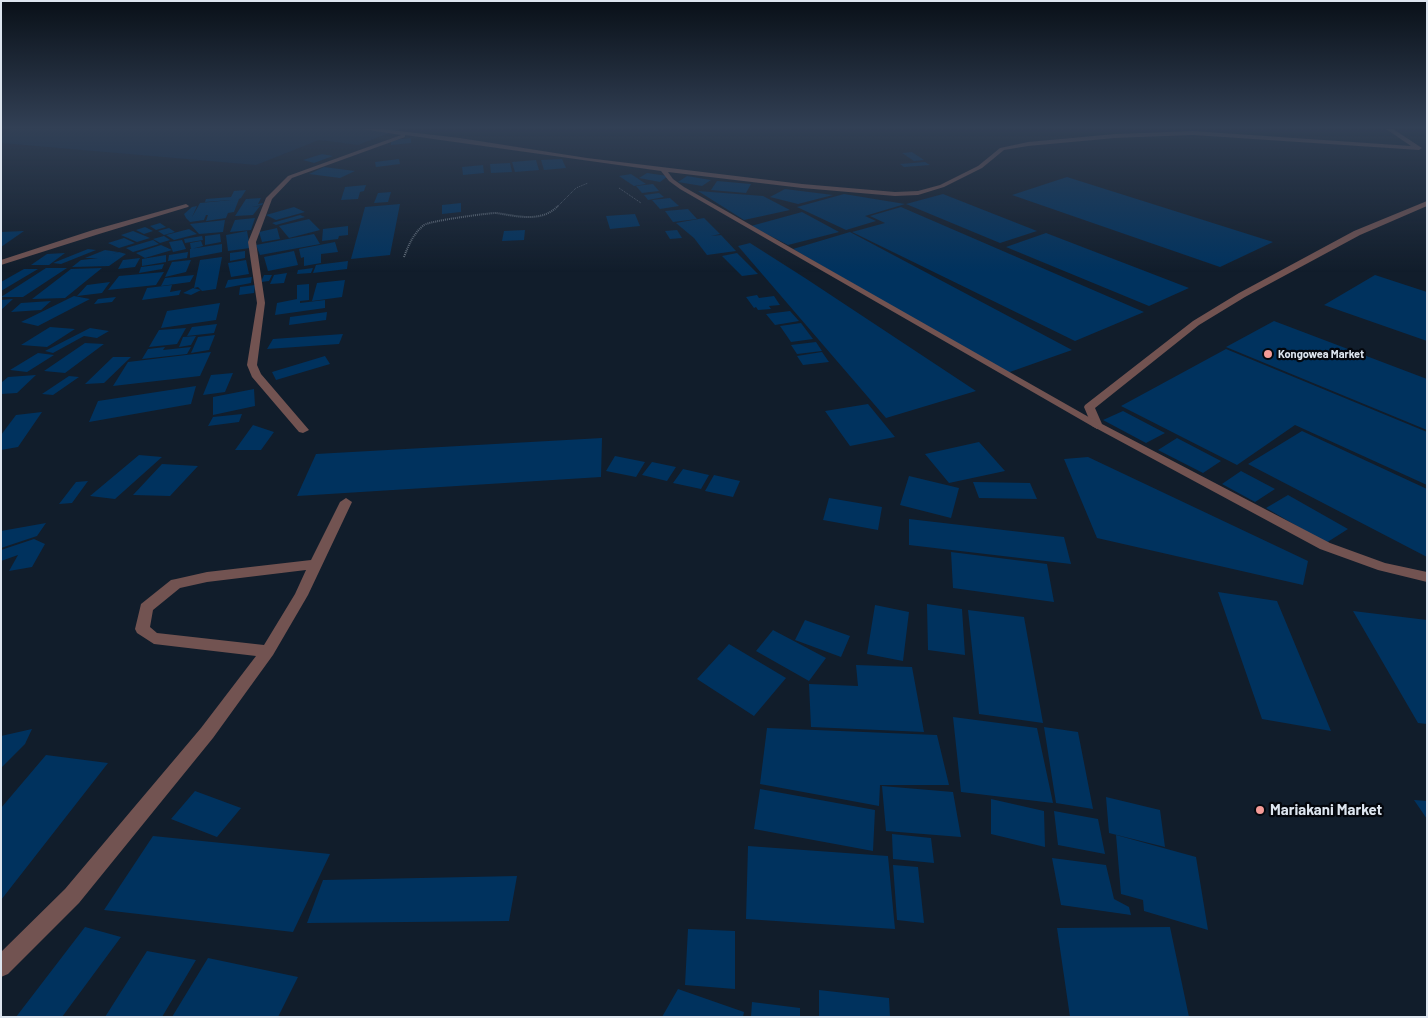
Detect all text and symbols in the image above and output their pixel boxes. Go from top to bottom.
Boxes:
place label: Kongowea Market [1278,347,1364,361]
marker: Kongowea Market [1262,348,1274,360]
place label: Mariakani Market [1270,801,1382,819]
marker: Mariakani Market [1254,804,1266,816]

